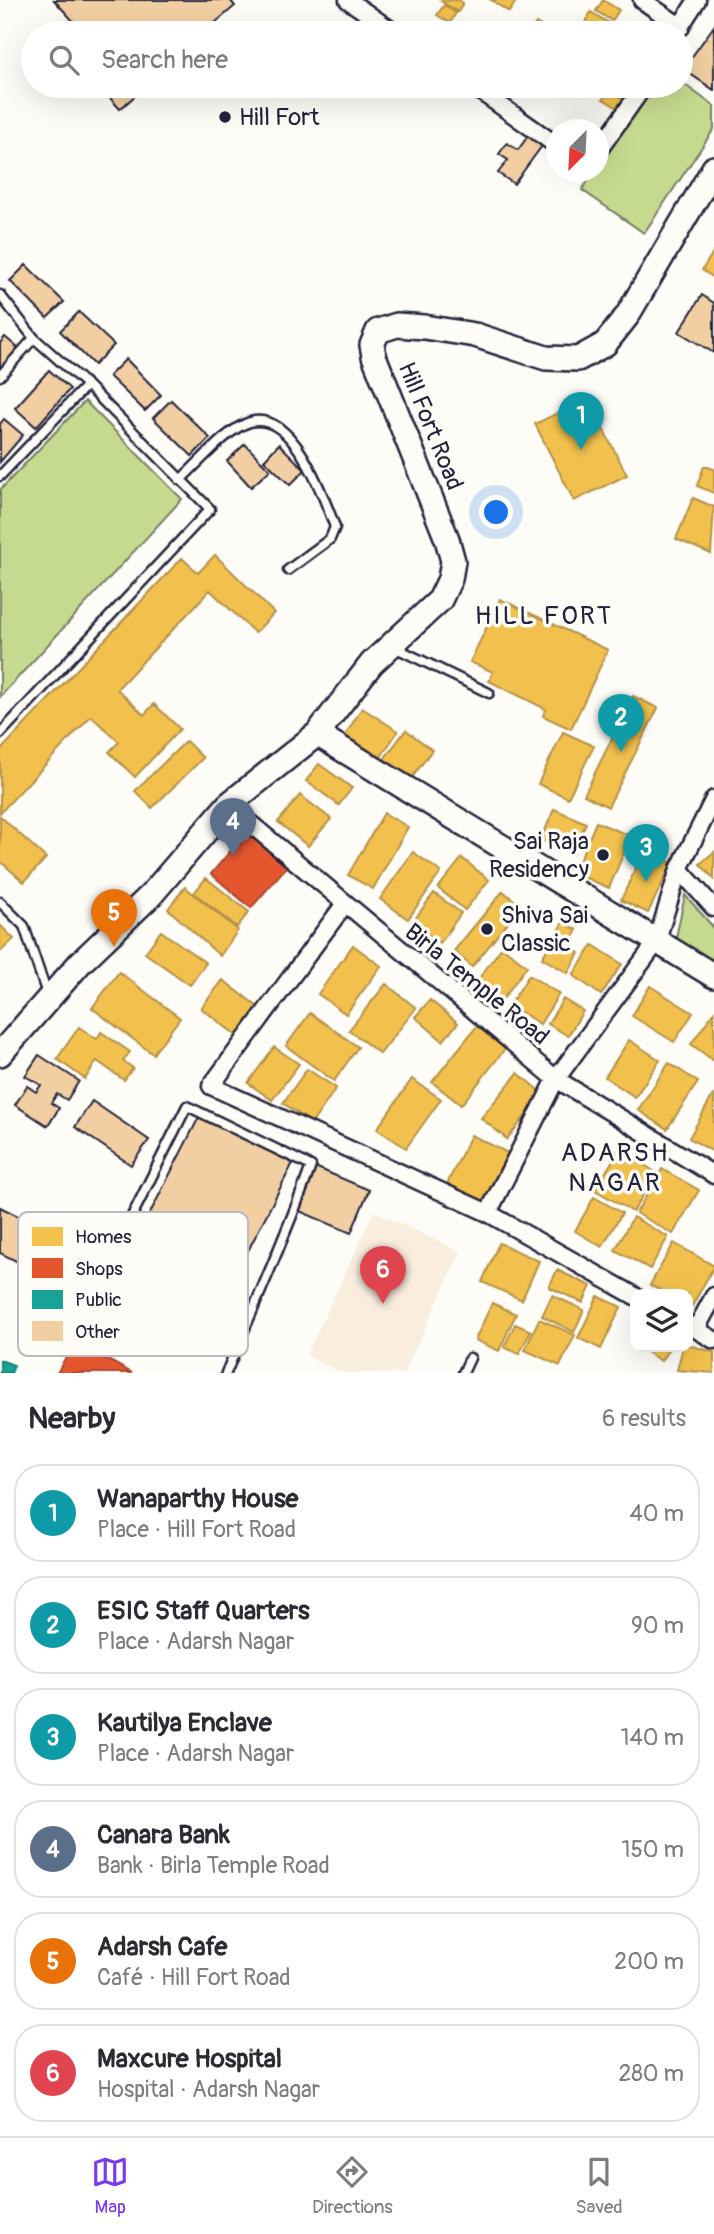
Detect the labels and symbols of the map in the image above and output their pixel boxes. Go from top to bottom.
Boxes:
place label: Hill Fort [239,103,320,132]
marker: Hill Fort [217,109,233,125]
north arrow [546,119,609,182]
street label: Hill Fort Road [392,358,469,494]
pin: 1 [558,392,604,450]
your location [479,495,513,529]
district label: HILL FORT [475,600,613,632]
pin: 2 [598,694,644,752]
pin: 4 [210,798,256,856]
pin: 3 [623,824,669,882]
place label: Sai Raja Residency [489,827,589,884]
marker: Sai Raja Residency [595,847,611,863]
pin: 5 [91,889,137,947]
place label: Shiva Sai Classic [501,901,588,958]
street label: Birla Temple Road [399,917,555,1051]
marker: Shiva Sai Classic [479,921,495,937]
district label: ADARSH NAGAR [561,1137,669,1199]
legend [18,1212,248,1356]
text: Homes [75,1225,132,1249]
pin: 6 [360,1246,406,1304]
text: Shops [75,1257,123,1281]
text: Public [75,1288,122,1312]
text: Other [75,1320,120,1344]

